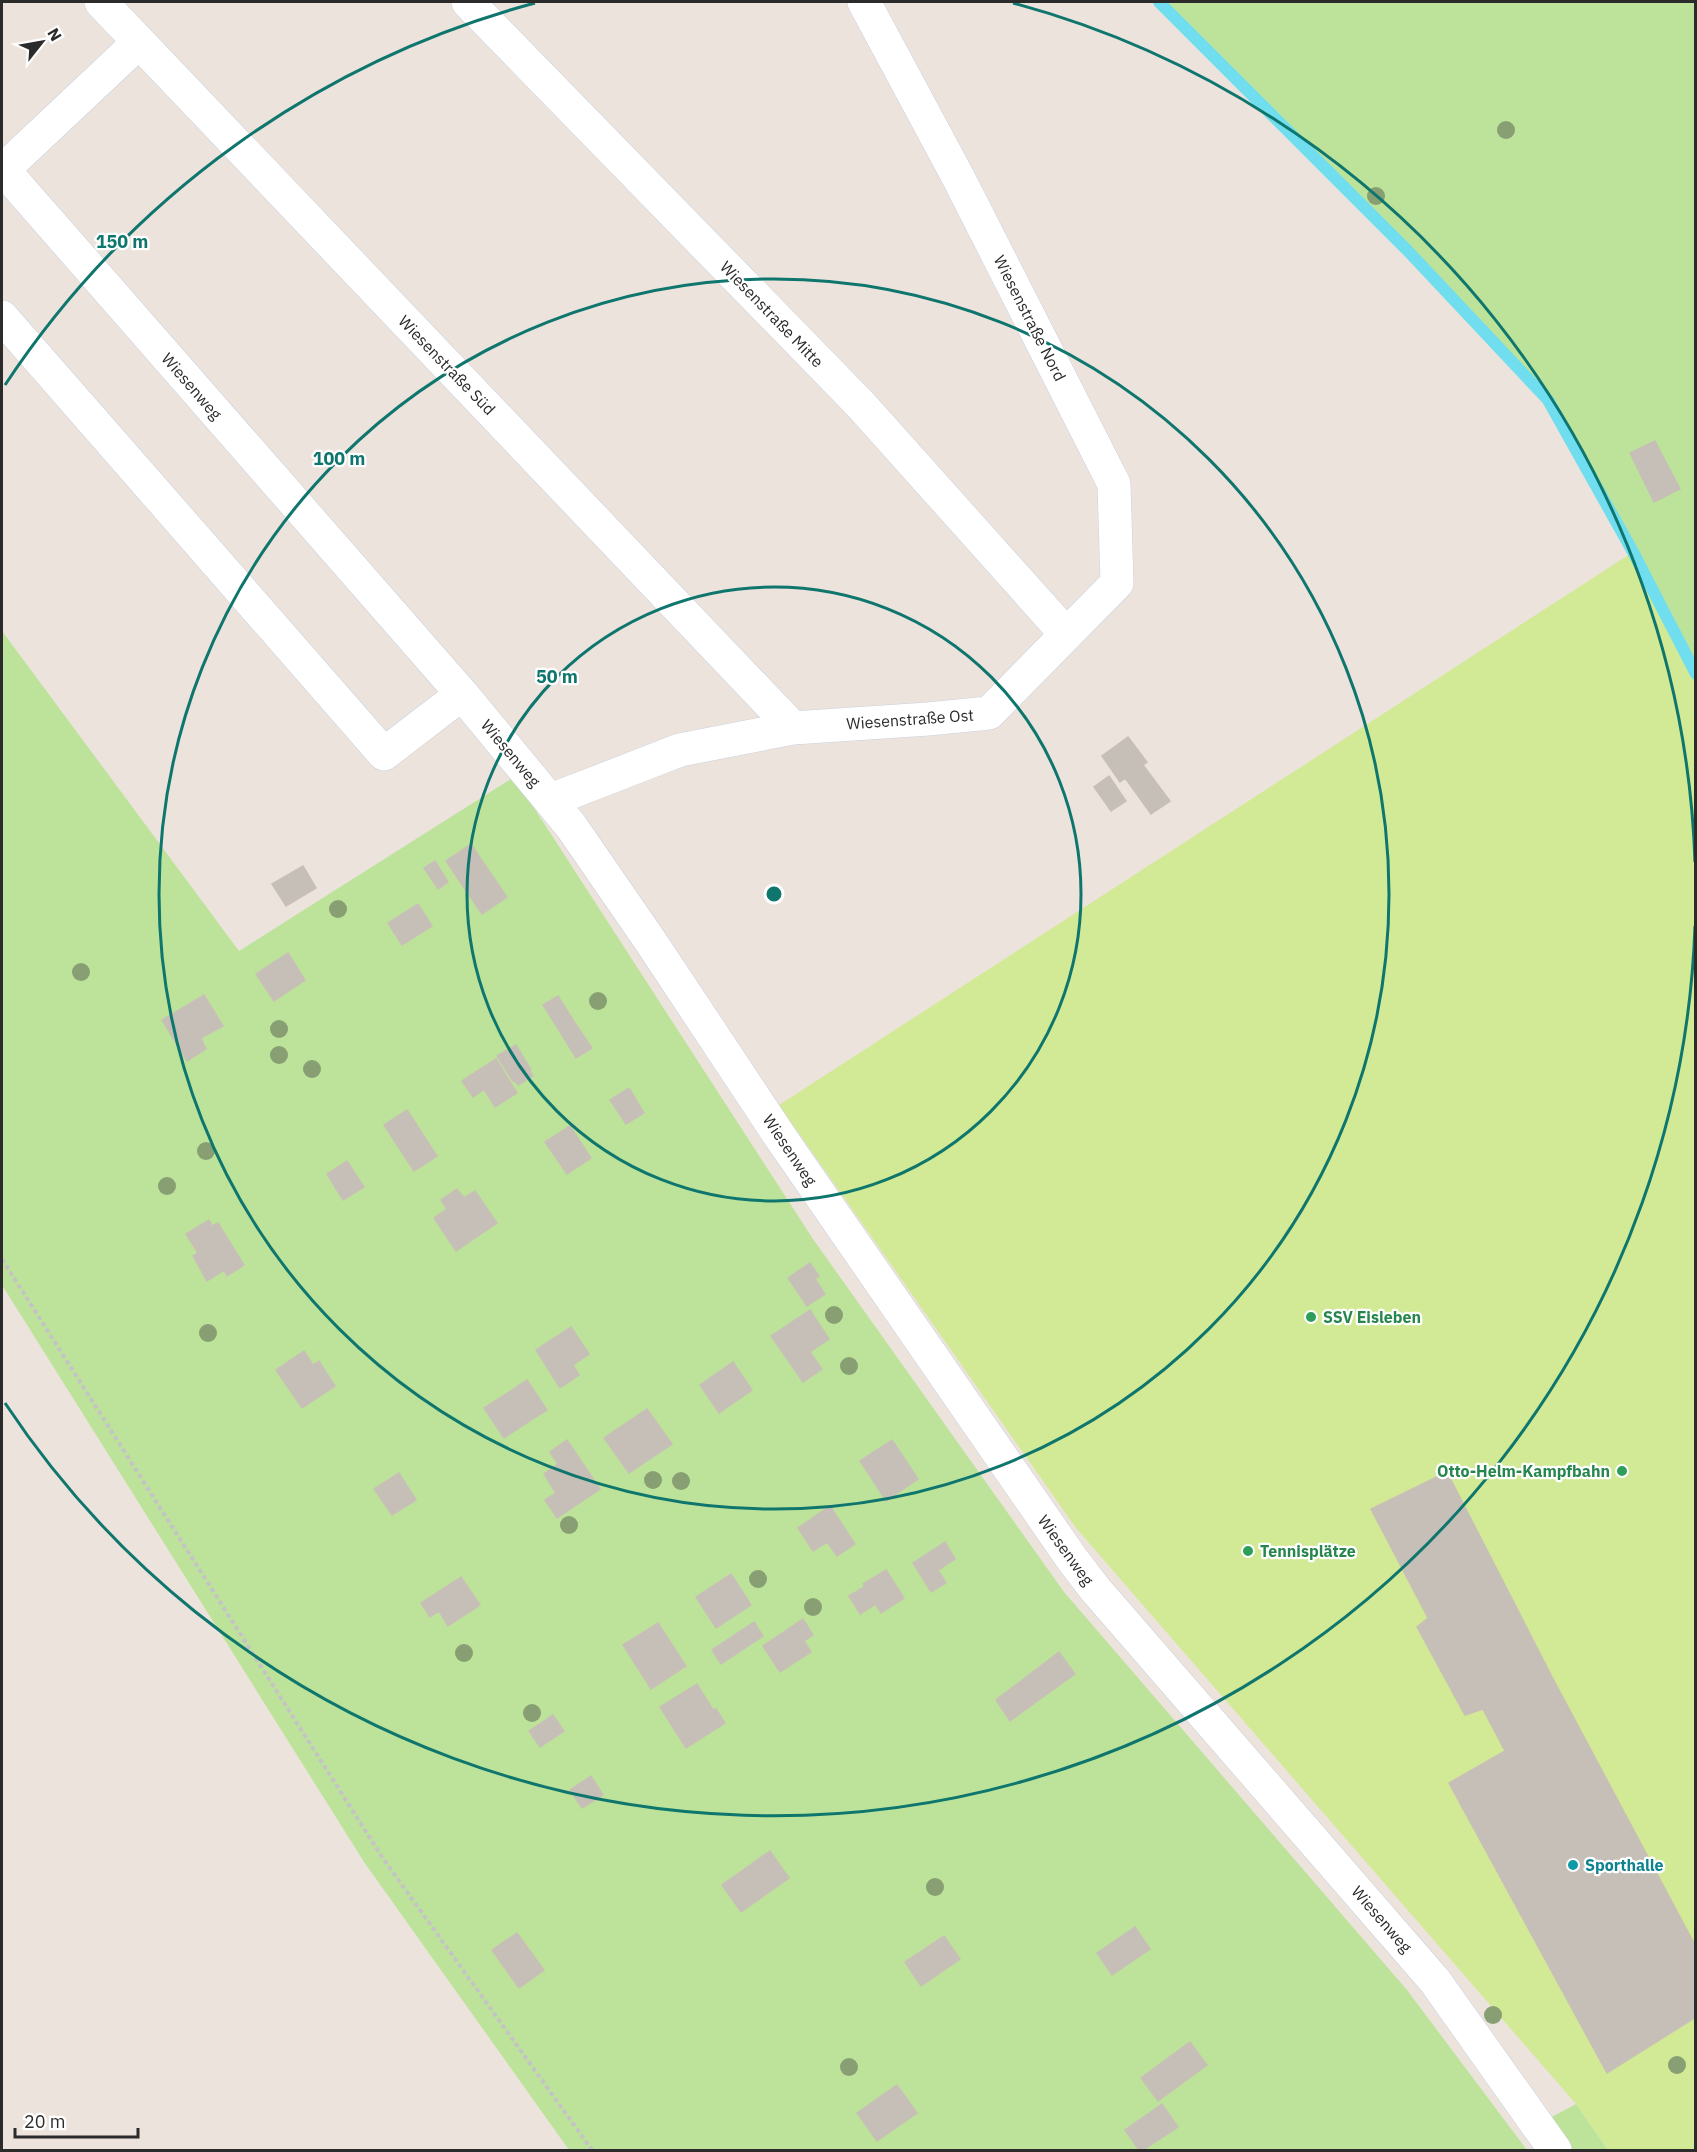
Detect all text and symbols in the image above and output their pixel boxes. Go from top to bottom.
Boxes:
north arrow [12,12,72,72]
text: N [43,24,66,44]
text: 150 m [96,230,148,253]
street label: Wiesenstraße Nord [990,252,1070,384]
street label: Wiesenstraße Mitte [716,257,828,371]
street label: Wiesenstraße Süd [394,311,500,419]
street label: Wiesenweg [158,348,227,424]
text: 100 m [313,447,365,470]
text: 50 m [536,665,578,688]
street label: Wiesenstraße Ost [846,705,974,733]
street label: Wiesenweg [477,715,545,791]
centre of rings [764,884,784,904]
street label: Wiesenweg [759,1110,822,1190]
place label: SSV Eisleben [1323,1307,1421,1327]
marker: SSV Eisleben [1304,1310,1318,1324]
place label: Otto-Helm-Kampfbahn [1437,1461,1610,1481]
marker: Otto-Helm-Kampfbahn [1615,1464,1629,1478]
street label: Wiesenweg [1034,1511,1099,1590]
place label: Tennisplätze [1260,1541,1356,1561]
marker: Tennisplätze [1241,1544,1255,1558]
place label: Sporthalle [1585,1855,1664,1875]
marker: Sporthalle [1566,1858,1580,1872]
street label: Wiesenweg [1348,1881,1417,1957]
scale bar [15,2101,138,2139]
text: 20 m [24,2110,66,2133]

